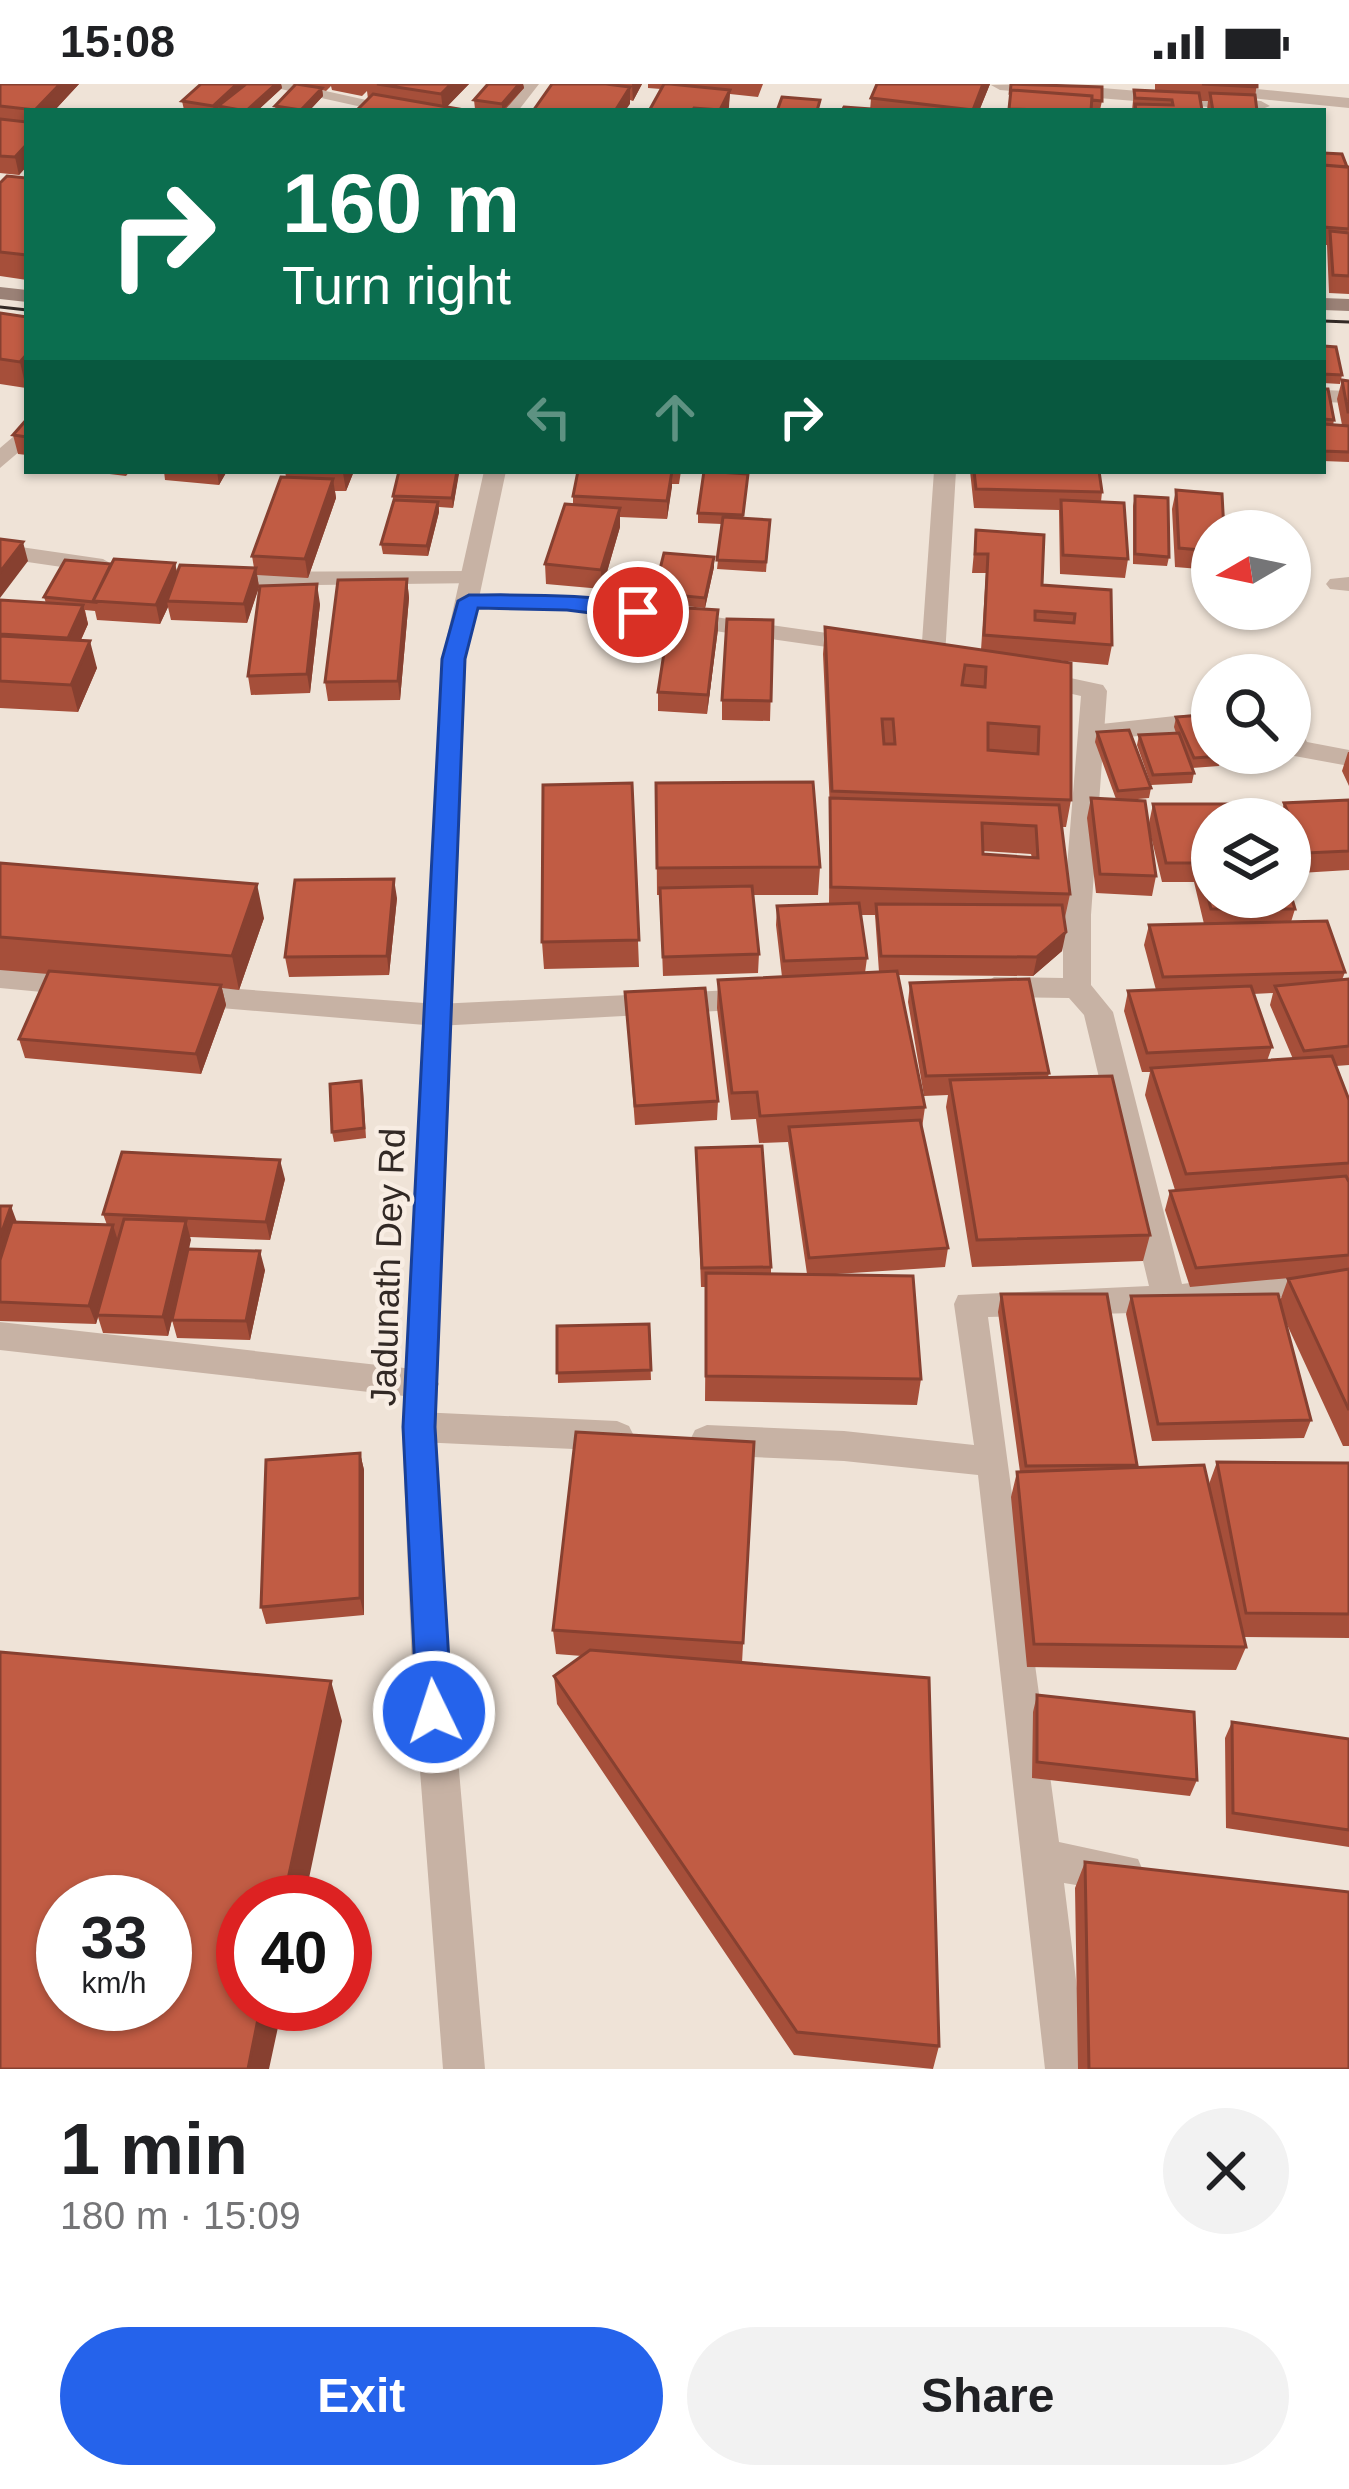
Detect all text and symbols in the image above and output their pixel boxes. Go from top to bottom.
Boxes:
text: 15:08 [60,16,175,67]
icon: right [84,156,240,312]
text: 160 m [282,156,520,250]
text: Turn right [282,255,511,315]
icon: left [516,384,582,450]
icon: ahead [642,384,708,450]
icon: right [768,384,834,450]
north arrow [1191,510,1311,630]
map controls [1191,510,1311,918]
pin [587,561,689,663]
icon: arrive [605,579,671,645]
button: search [1191,654,1311,774]
button: layers [1191,798,1311,918]
street label: Jadunath Dey Rd [362,1127,413,1407]
position arrow [371,1649,497,1775]
speed limit sign: 40 [216,1875,372,2031]
text: 33 [81,1904,147,1971]
text: km/h [81,1966,147,1999]
button: close [1163,2108,1289,2234]
text: 1 min [60,2109,248,2189]
text: 180 m · 15:09 [60,2194,301,2237]
button: Exit [60,2327,663,2465]
button: Share [687,2327,1289,2465]

